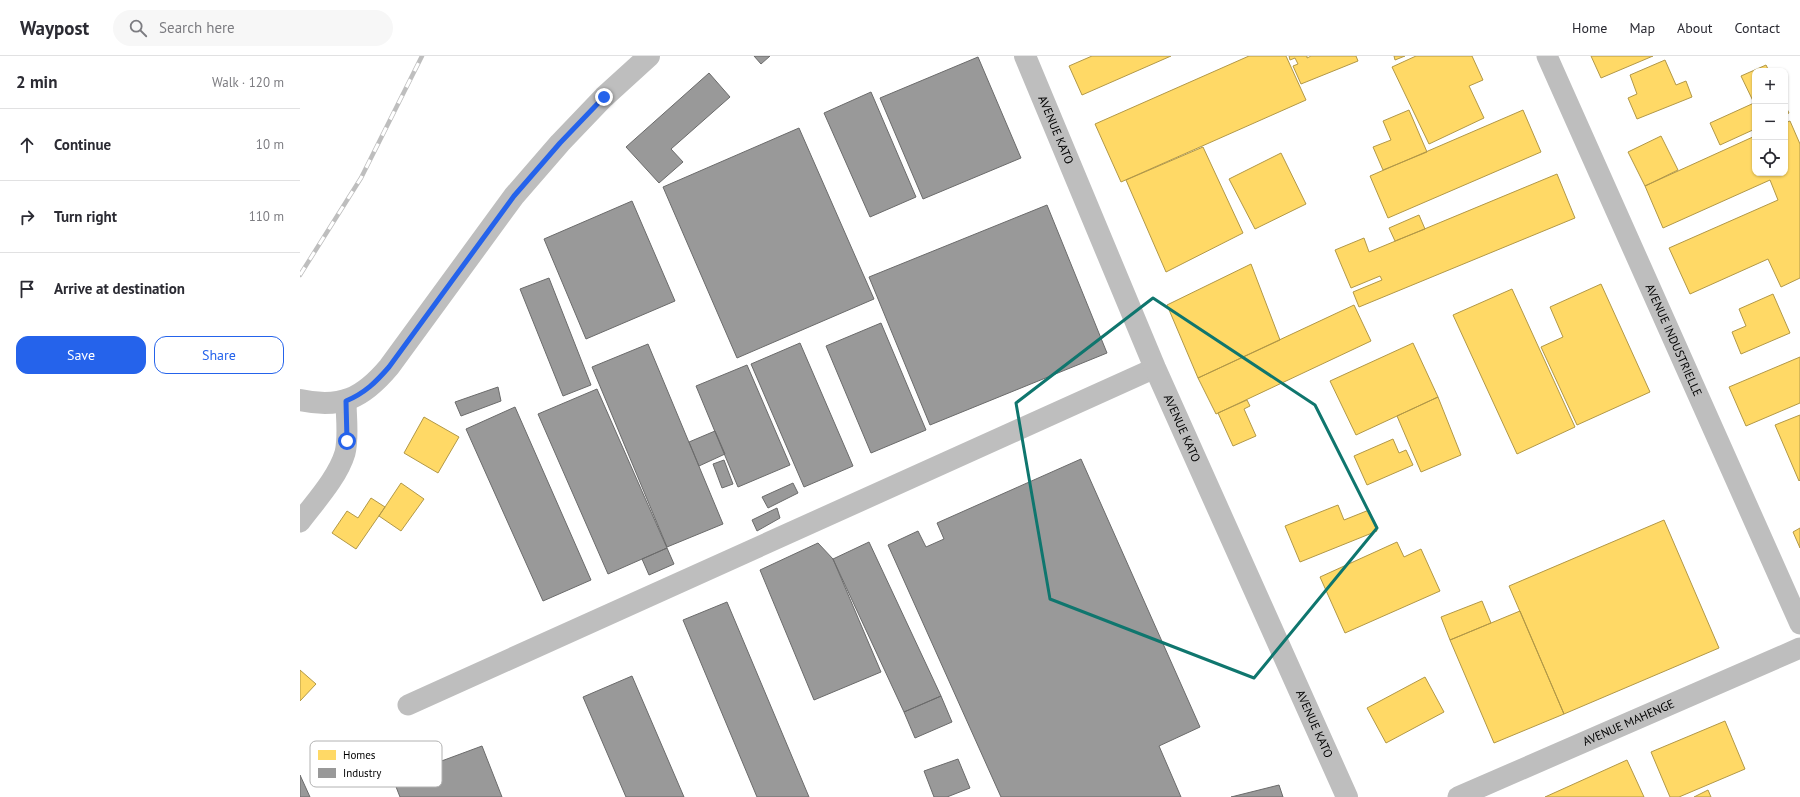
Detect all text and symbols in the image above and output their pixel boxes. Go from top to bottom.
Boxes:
search box [113,10,393,46]
text: Waypost [20,16,89,40]
icon: search [127,17,149,39]
text: Search here [159,18,235,37]
text: Home [1572,19,1607,37]
text: Map [1629,19,1655,37]
text: About [1677,19,1713,37]
text: Contact [1735,19,1780,37]
map controls [1752,68,1788,176]
button: + [1752,68,1788,104]
text: 2 min [16,71,57,93]
text: Walk · 120 m [212,74,284,91]
route end [595,88,613,106]
street label: AVENUE KATO [1035,93,1077,166]
button: − [1752,104,1788,140]
icon: ahead [16,134,38,156]
text: Continue [54,135,111,154]
text: 10 m [256,136,284,153]
button: locate [1752,140,1788,176]
icon: right [16,206,38,228]
text: Turn right [54,207,117,226]
text: 110 m [249,208,284,225]
icon: arrive [16,278,38,300]
text: Arrive at destination [54,279,185,298]
street label: AVENUE INDUSTRIELLE [1642,281,1706,398]
button: Save [16,336,146,374]
button: Share [154,336,284,374]
street label: AVENUE KATO [1161,392,1204,464]
route start [338,432,356,450]
street label: AVENUE KATO [1293,687,1336,760]
street label: AVENUE MAHENGE [1580,696,1676,749]
legend [310,741,442,787]
text: Homes [343,748,376,762]
text: Industry [343,766,382,780]

